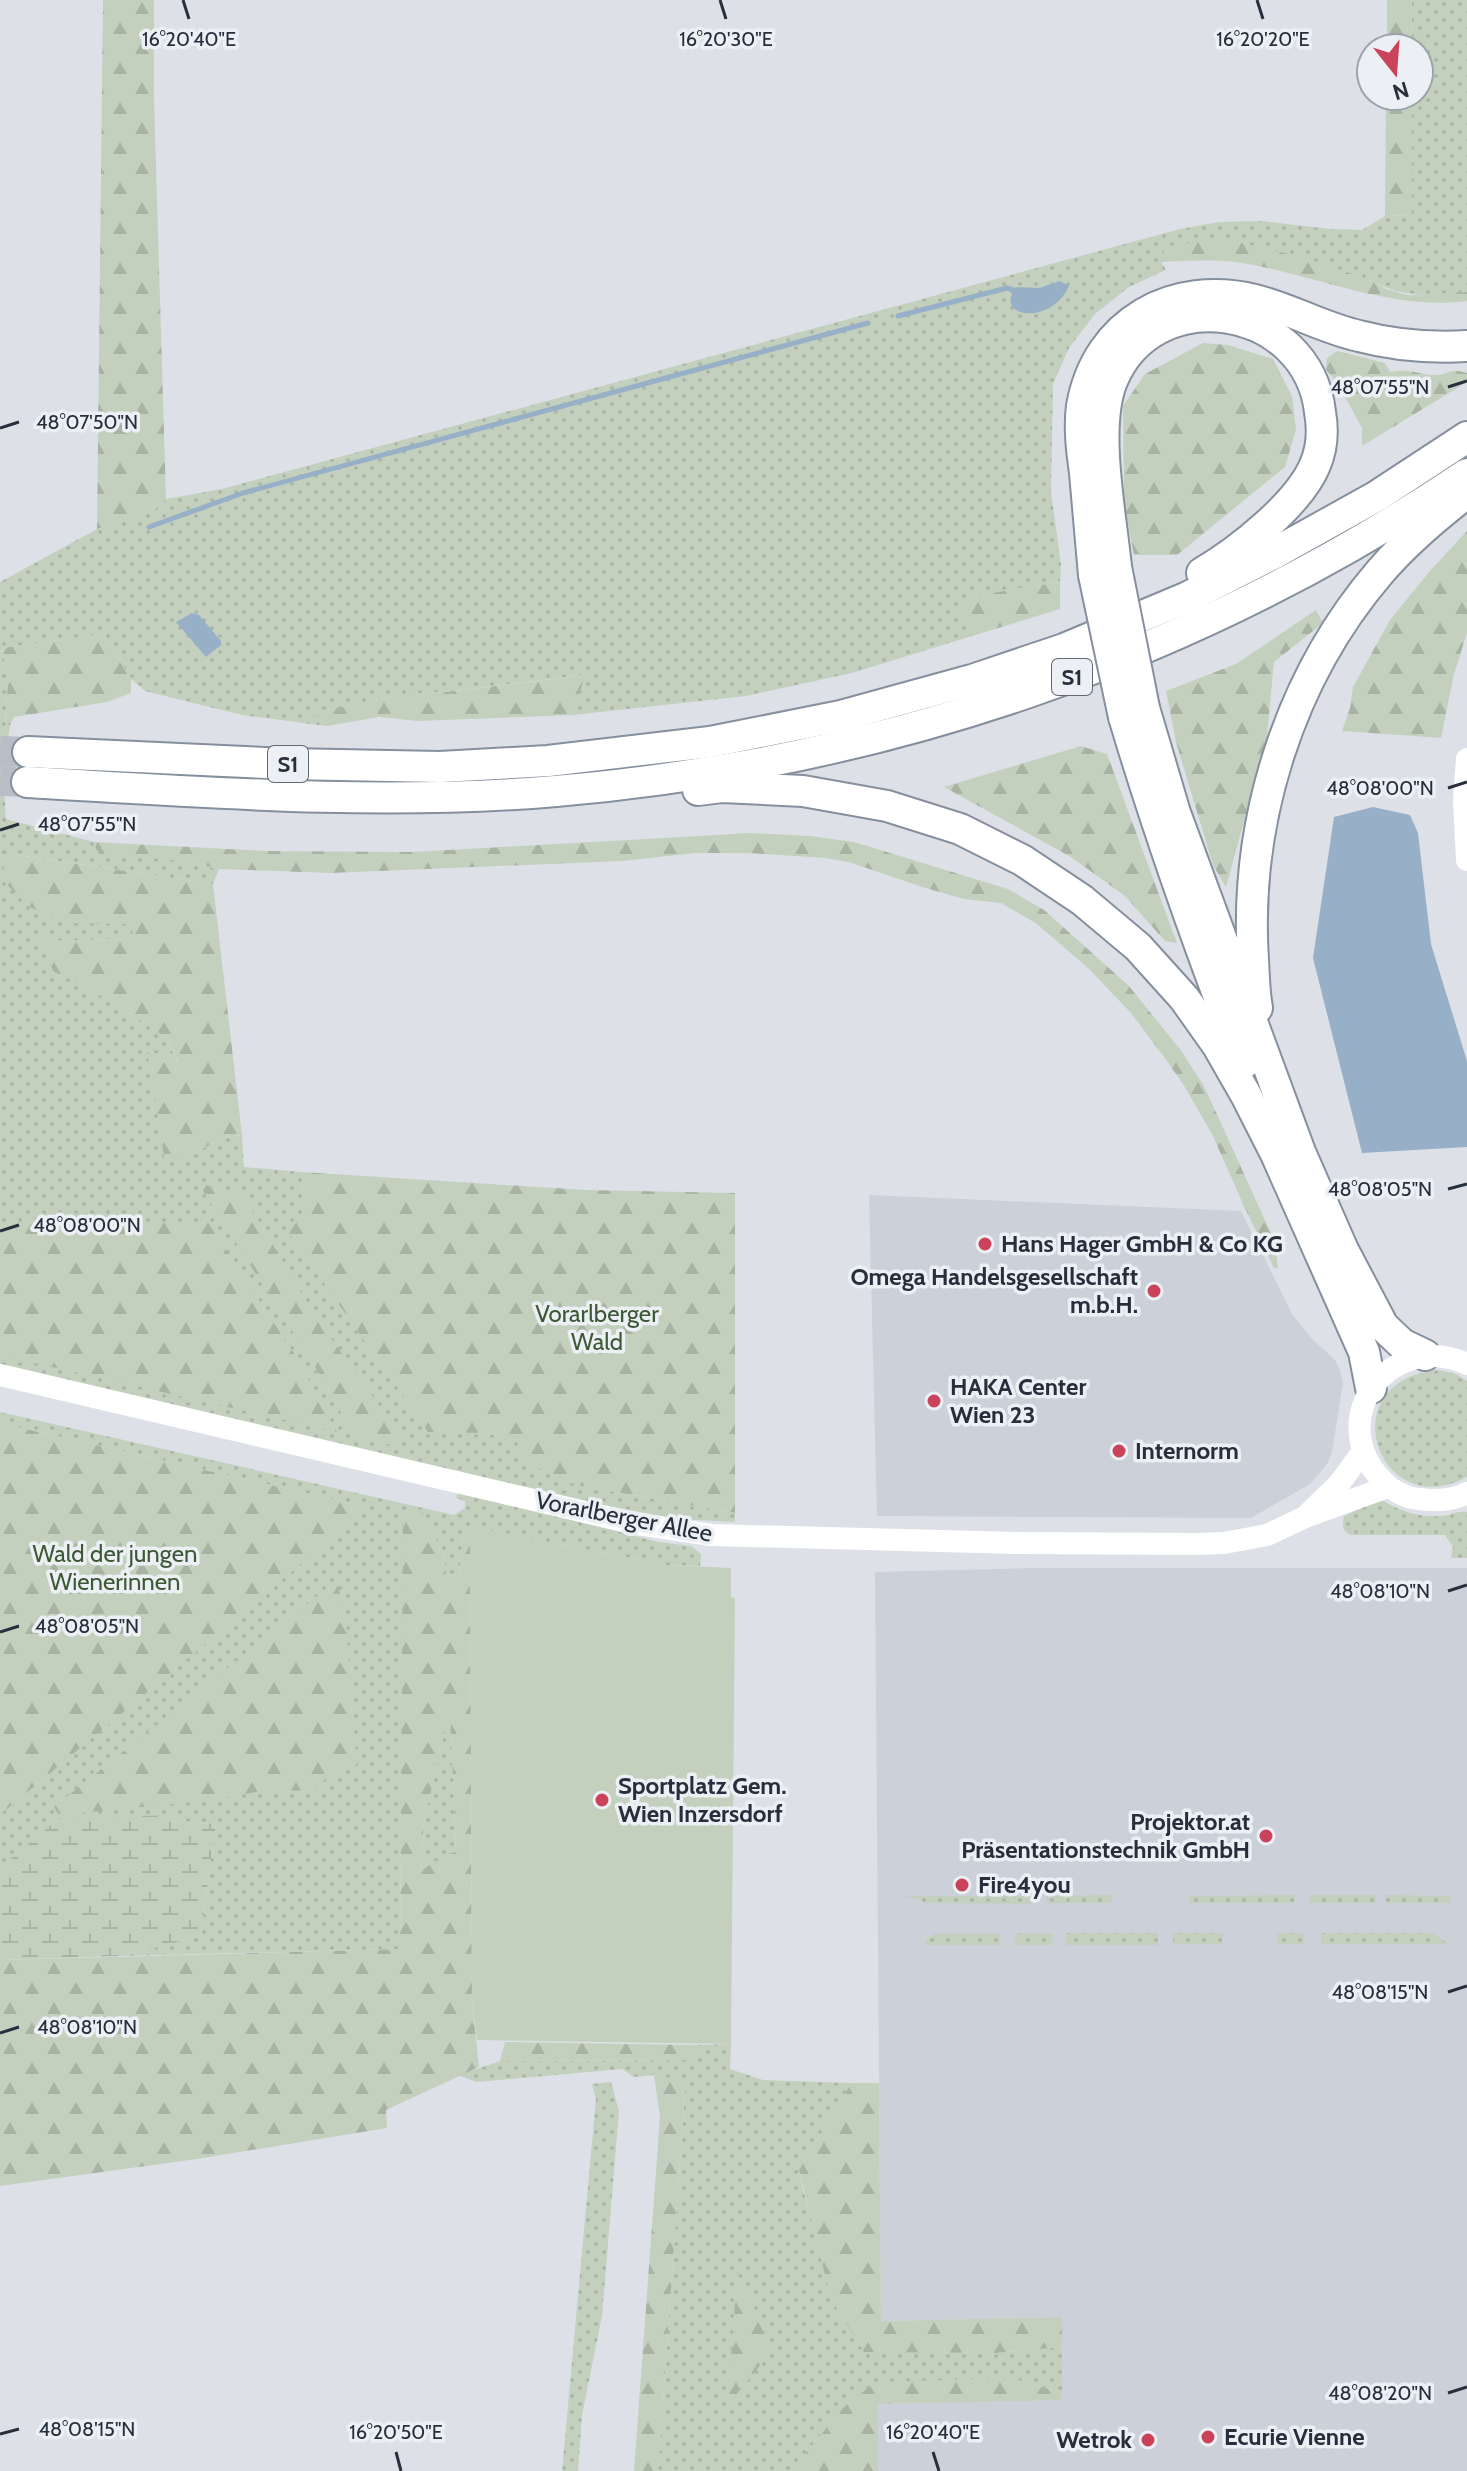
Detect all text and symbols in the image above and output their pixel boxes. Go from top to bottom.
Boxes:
text: 16°20'40"E [142,27,236,51]
text: 16°20'30"E [679,27,773,51]
text: 16°20'20"E [1216,27,1310,51]
north arrow [1355,32,1435,112]
text: N [1389,75,1412,106]
text: 48°07'55"N [1331,375,1429,399]
text: 48°07'50"N [36,410,138,434]
road number: S1 [1052,659,1092,695]
road number: S1 [268,746,308,782]
text: 48°08'00"N [1326,776,1434,800]
text: 48°07'55"N [38,812,136,836]
text: 48°08'05"N [1328,1177,1432,1201]
text: 48°08'00"N [33,1213,141,1237]
place label: Hans Hager GmbH & Co KG [1001,1229,1283,1258]
marker: Hans Hager GmbH & Co KG [976,1235,994,1253]
place label: Omega Handelsgesellschaft m.b.H. [850,1262,1138,1319]
marker: Omega Handelsgesellschaft m.b.H. [1145,1282,1163,1300]
park label: Vorarlberger Wald [535,1299,659,1356]
place label: HAKA Center Wien 23 [950,1372,1086,1429]
marker: HAKA Center Wien 23 [925,1392,943,1410]
place label: Internorm [1135,1436,1239,1465]
marker: Internorm [1110,1442,1128,1460]
street label: Vorarlberger Allee [533,1485,715,1548]
park label: Wald der jungen Wienerinnen [33,1539,197,1596]
text: 48°08'10"N [1330,1579,1430,1603]
text: 48°08'05"N [35,1614,139,1638]
place label: Sportplatz Gem. Wien Inzersdorf [618,1771,787,1828]
marker: Sportplatz Gem. Wien Inzersdorf [593,1791,611,1809]
place label: Projektor.at Präsentationstechnik GmbH [961,1807,1250,1864]
marker: Projektor.at Präsentationstechnik GmbH [1257,1827,1275,1845]
place label: Fire4you [978,1870,1071,1899]
marker: Fire4you [953,1876,971,1894]
text: 48°08'15"N [1332,1980,1428,2004]
text: 48°08'10"N [37,2015,137,2039]
text: 48°08'20"N [1328,2381,1432,2405]
text: 48°08'15"N [39,2417,135,2441]
text: 16°20'50"E [349,2420,443,2444]
text: 16°20'40"E [886,2420,980,2444]
place label: Ecurie Vienne [1224,2422,1365,2451]
place label: Wetrok [1056,2425,1132,2454]
marker: Ecurie Vienne [1199,2428,1217,2446]
marker: Wetrok [1139,2431,1157,2449]

